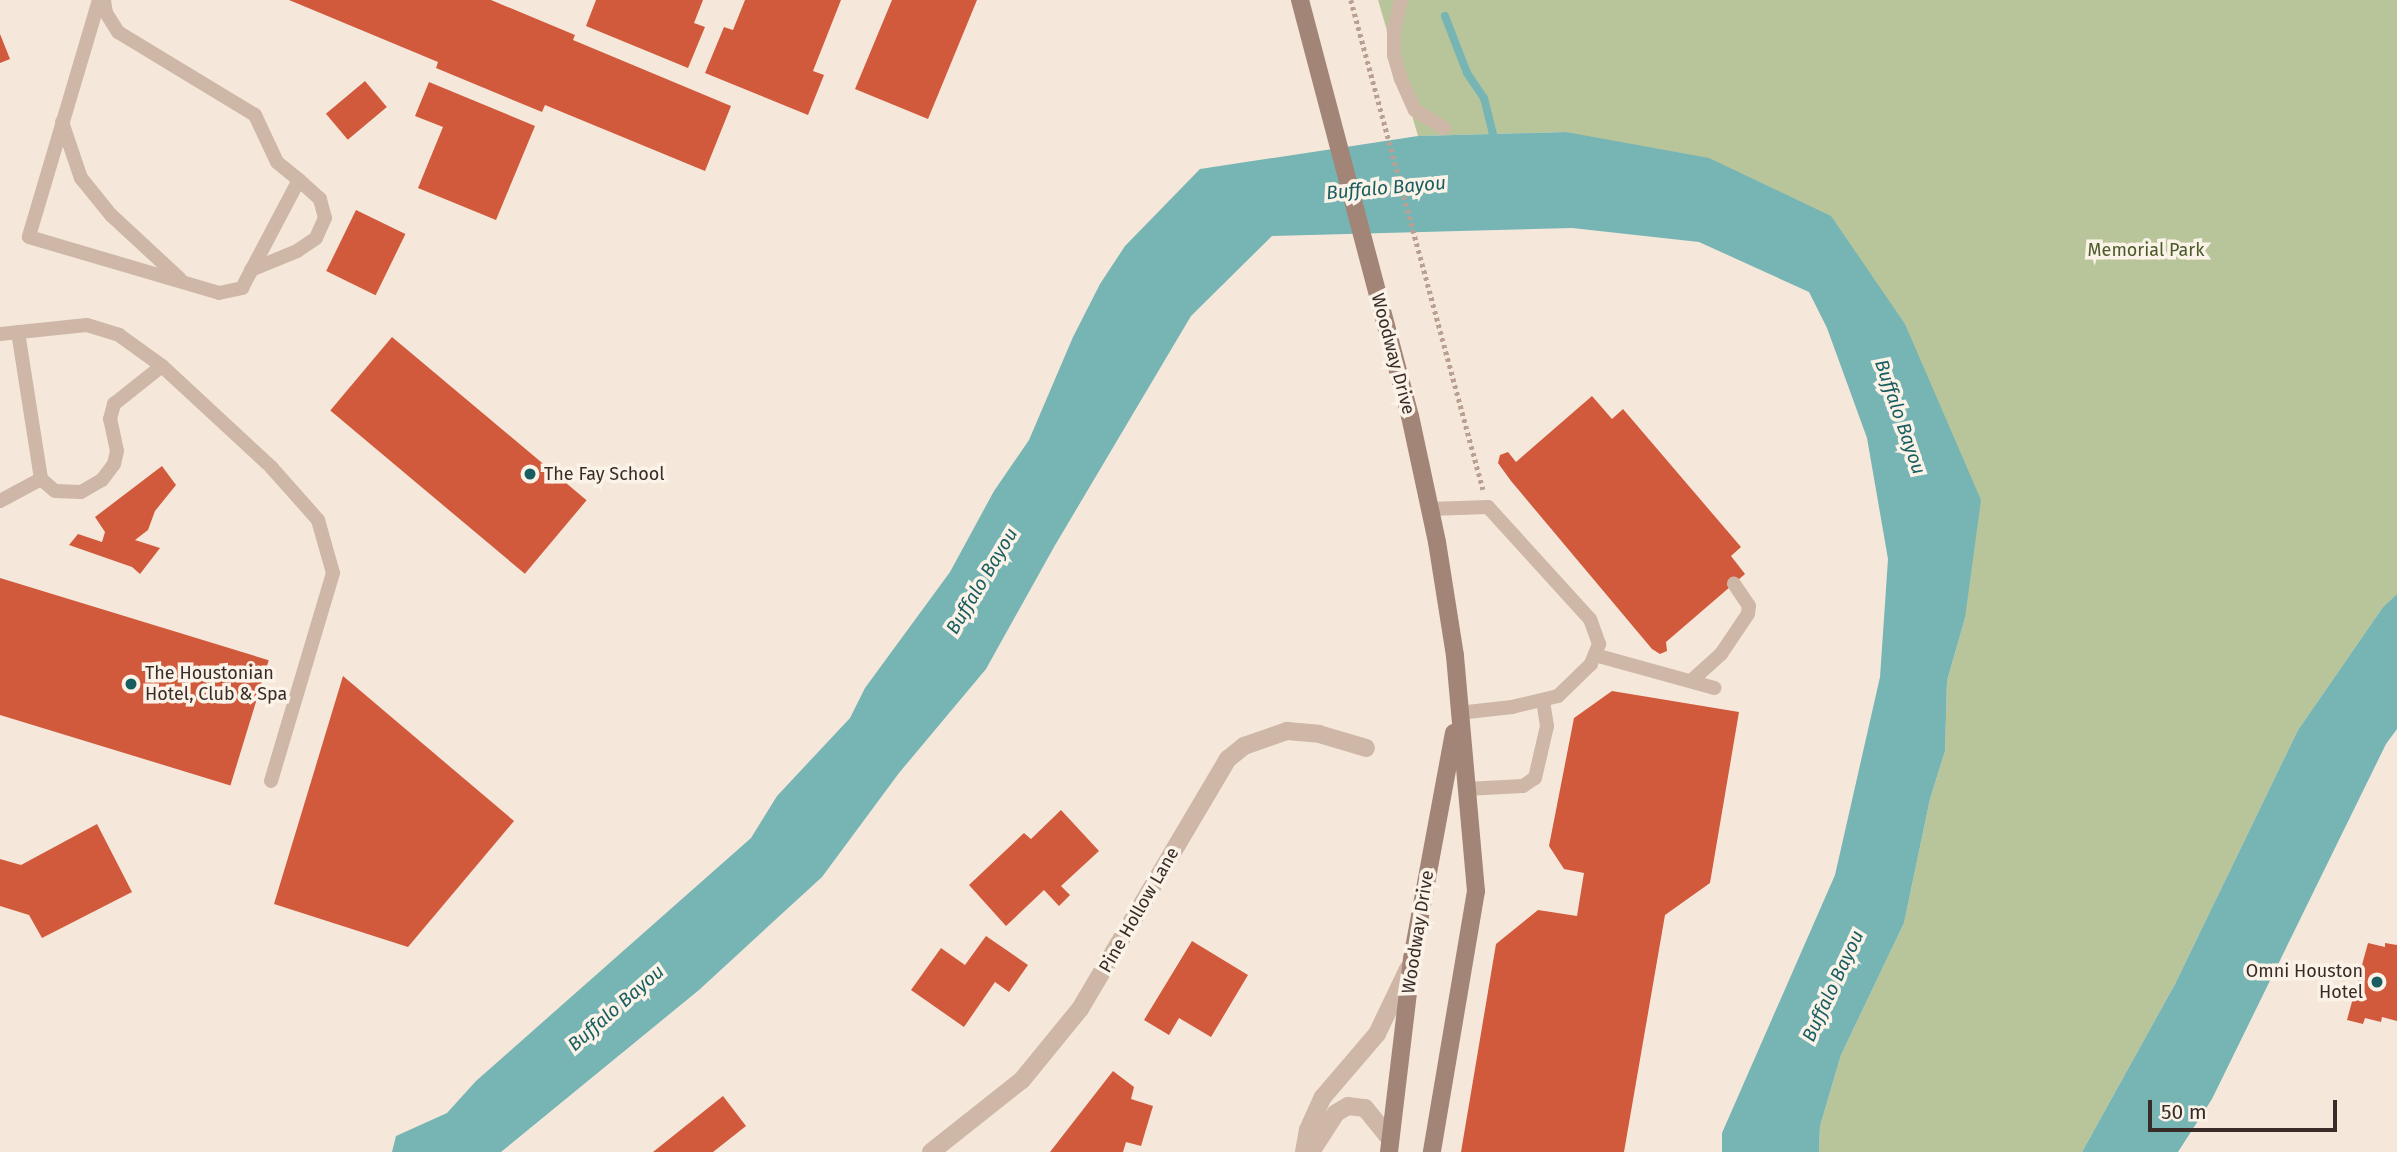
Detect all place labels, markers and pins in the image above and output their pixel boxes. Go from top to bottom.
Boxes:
place label: The Fay School [544,463,665,485]
marker: The Fay School [522,466,538,482]
place label: The Houstonian Hotel, Club & Spa [145,663,287,706]
marker: The Houstonian Hotel, Club & Spa [123,676,139,692]
place label: Omni Houston Hotel [2246,961,2363,1004]
marker: Omni Houston Hotel [2369,974,2385,990]

